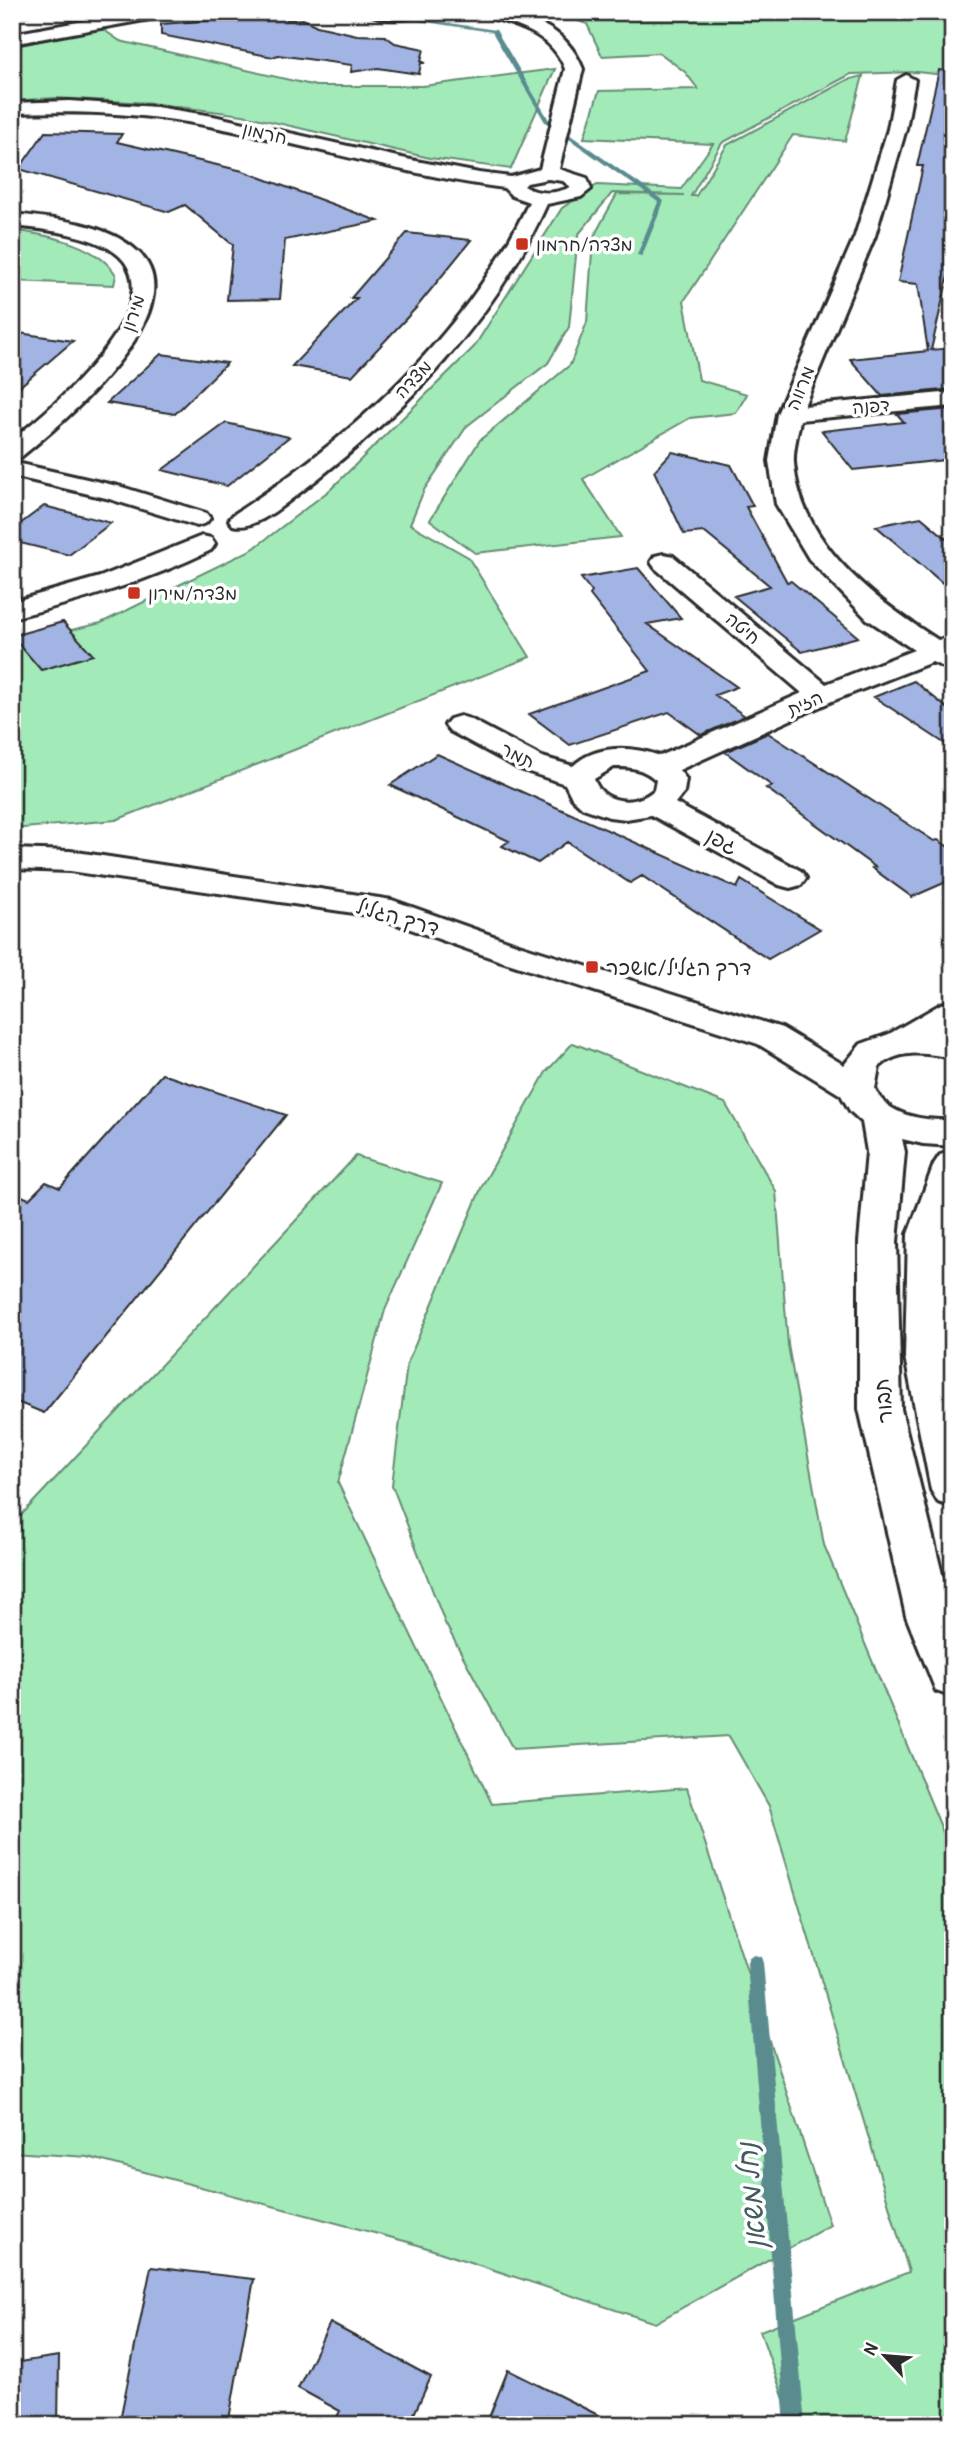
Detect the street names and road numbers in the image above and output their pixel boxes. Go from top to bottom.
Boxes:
street label: חרמון [240,116,290,150]
street label: מירון [115,291,151,335]
street label: מצדה [389,354,437,404]
street label: מרווה [780,362,820,414]
street label: דפנה [851,392,891,420]
street label: חיטה [720,606,766,650]
street label: הזית [782,684,827,722]
street label: תמר [497,736,539,774]
street label: גפן [701,821,743,861]
street label: דרך הגליל [353,891,443,943]
street label: תבור [866,1377,900,1425]

